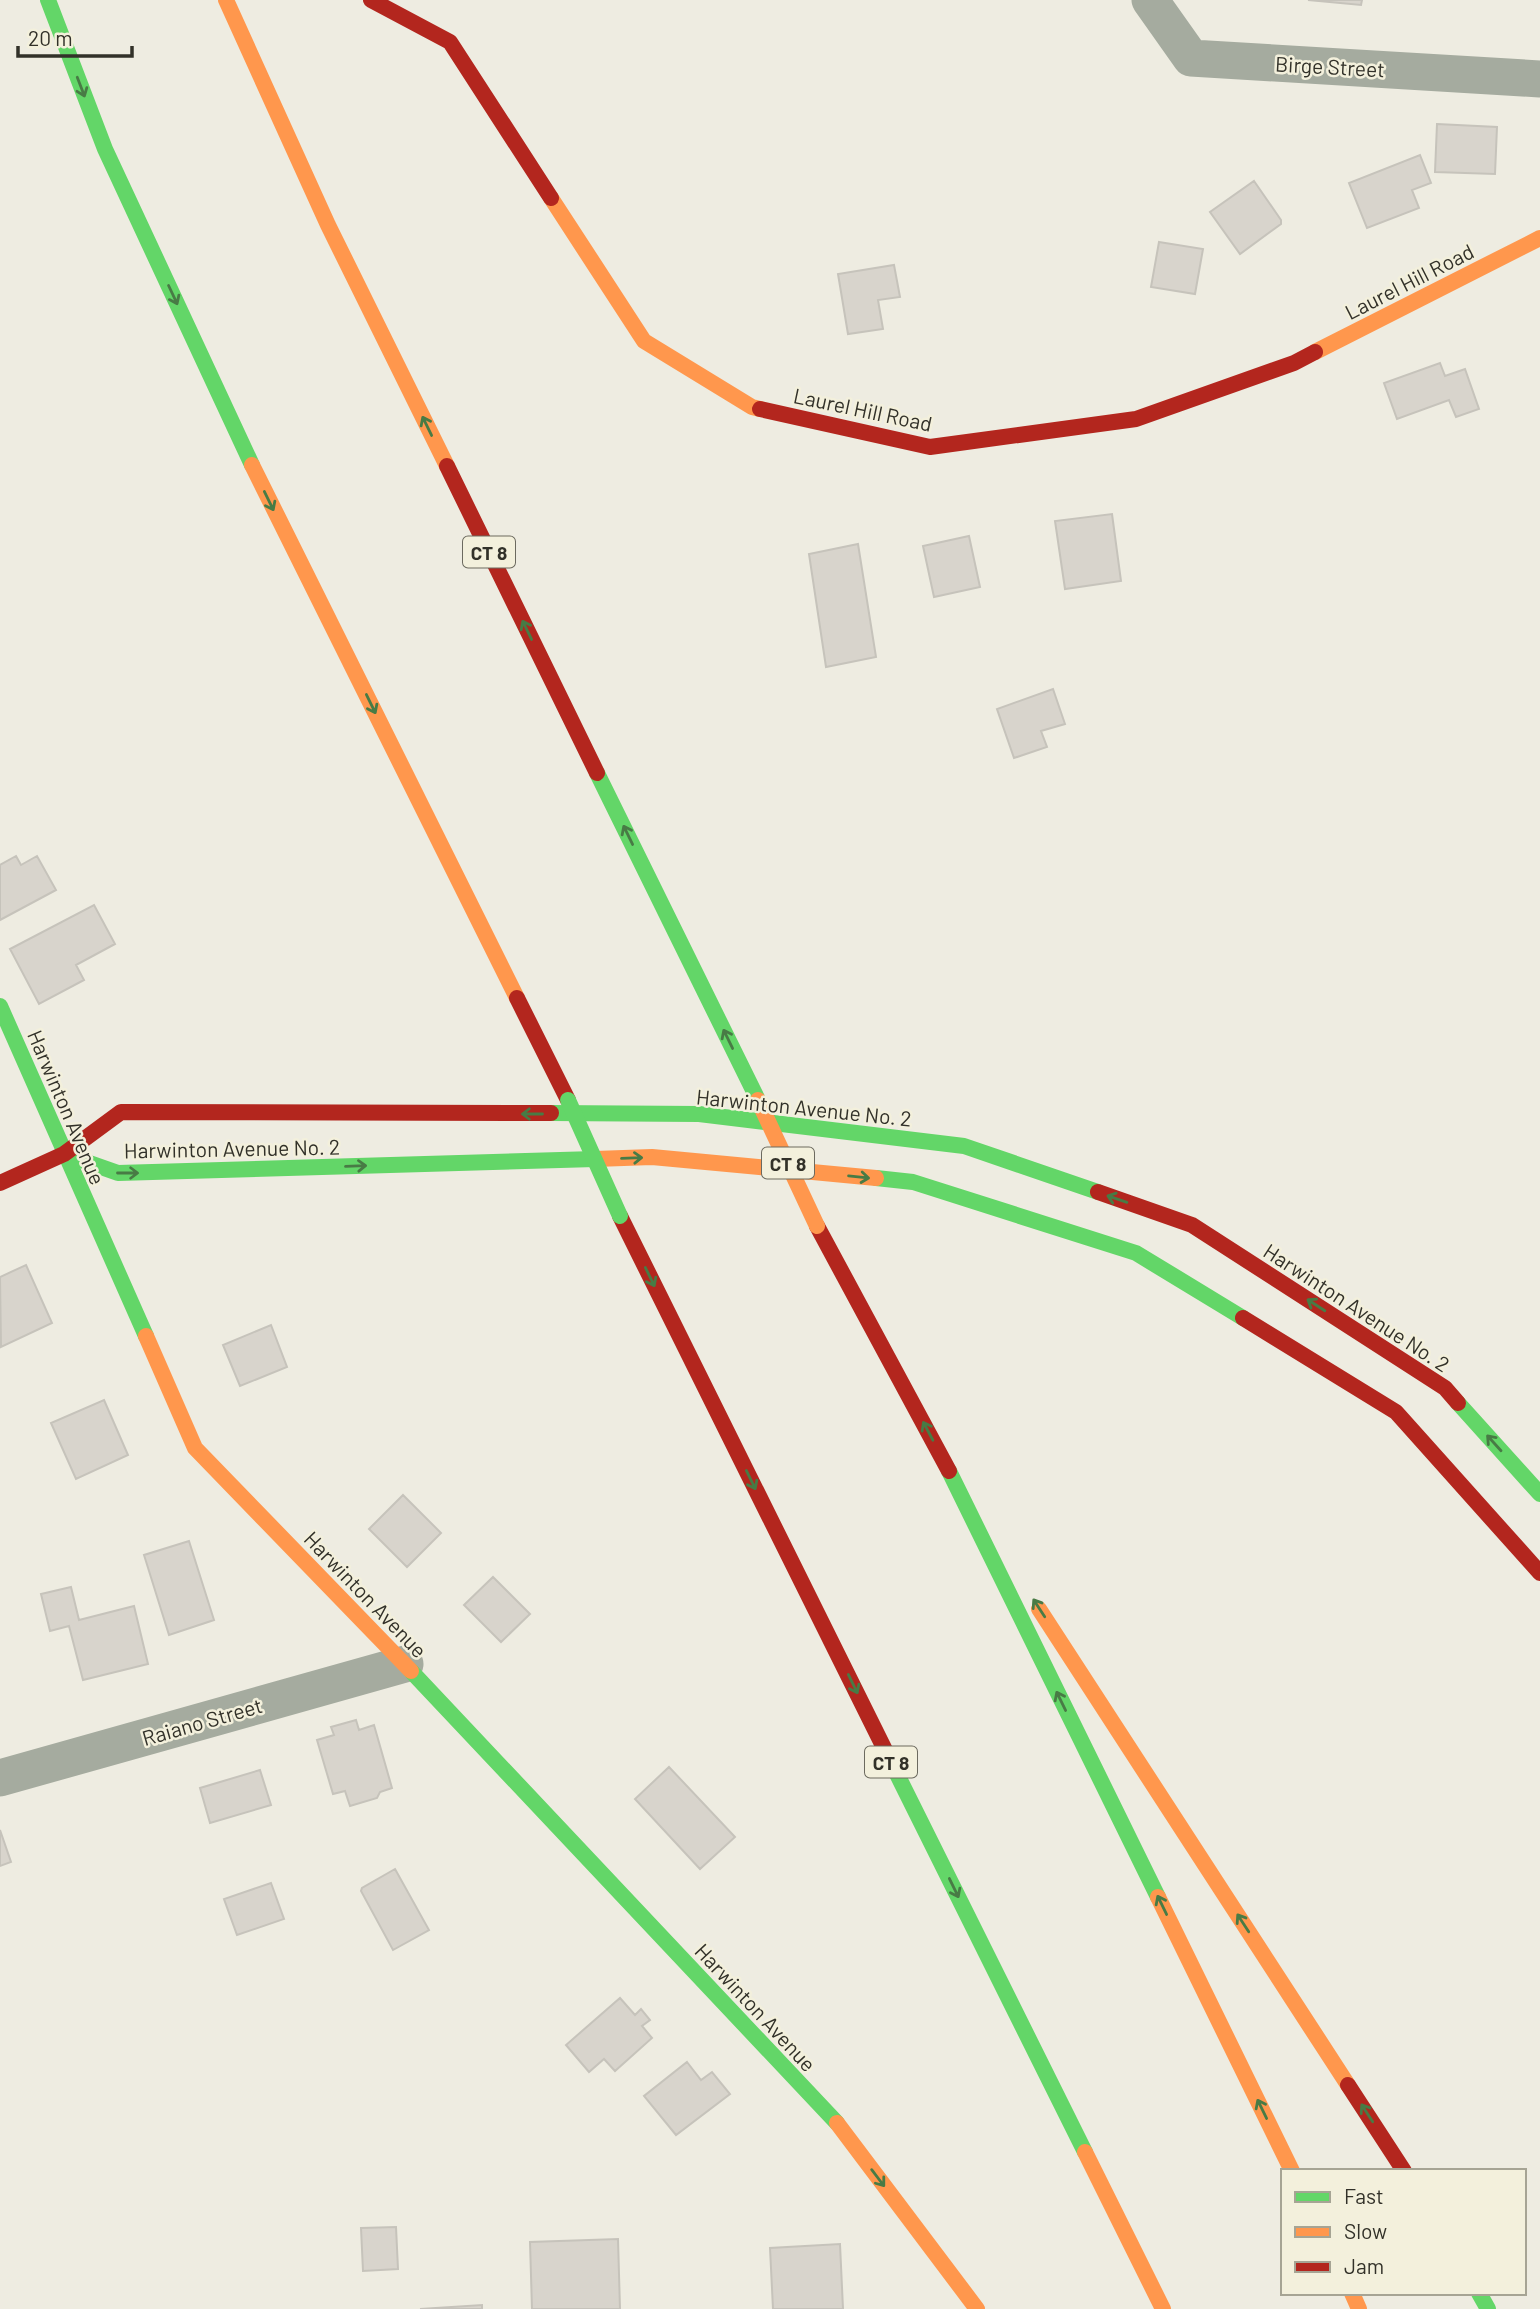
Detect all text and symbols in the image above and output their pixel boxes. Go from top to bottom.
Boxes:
scale bar [18,14,131,58]
text: 20 m [28,25,73,50]
street label: Birge Street [1274,51,1386,81]
one-way arrow [76,75,88,97]
street label: Laurel Hill Road [1340,238,1478,324]
one-way arrow [167,283,180,305]
street label: Laurel Hill Road [791,382,935,436]
one-way arrow [420,416,433,437]
one-way arrow [263,490,277,511]
road number: CT 8 [463,537,515,568]
one-way arrow [520,620,534,641]
one-way arrow [364,693,378,714]
one-way arrow [620,825,634,846]
street label: Harwinton Avenue [23,1026,111,1188]
one-way arrow [721,1029,735,1050]
street label: Harwinton Avenue No. 2 [695,1083,913,1131]
one-way arrow [521,1107,544,1121]
street label: Harwinton Avenue No. 2 [124,1134,340,1162]
road number: CT 8 [762,1148,814,1178]
one-way arrow [620,1151,643,1164]
one-way arrow [344,1160,367,1173]
one-way arrow [117,1166,140,1180]
one-way arrow [847,1171,869,1184]
one-way arrow [1106,1192,1128,1204]
street label: Harwinton Avenue No. 2 [1259,1238,1455,1376]
one-way arrow [643,1266,657,1287]
one-way arrow [1307,1298,1326,1312]
one-way arrow [921,1421,934,1442]
one-way arrow [1487,1435,1503,1453]
one-way arrow [745,1469,759,1490]
street label: Harwinton Avenue [300,1526,432,1662]
one-way arrow [1032,1599,1046,1619]
one-way arrow [846,1673,860,1694]
one-way arrow [1054,1691,1068,1712]
street label: Raiano Street [139,1692,265,1750]
road number: CT 8 [865,1746,917,1778]
one-way arrow [947,1877,961,1898]
one-way arrow [1154,1895,1168,1916]
one-way arrow [1235,1913,1249,1933]
street label: Harwinton Avenue [690,1938,822,2076]
one-way arrow [1254,2099,1268,2120]
one-way arrow [1359,2104,1373,2124]
one-way arrow [870,2168,885,2187]
legend [1281,2169,1526,2295]
text: Fast [1344,2183,1384,2208]
text: Slow [1344,2218,1387,2243]
text: Jam [1344,2253,1384,2278]

